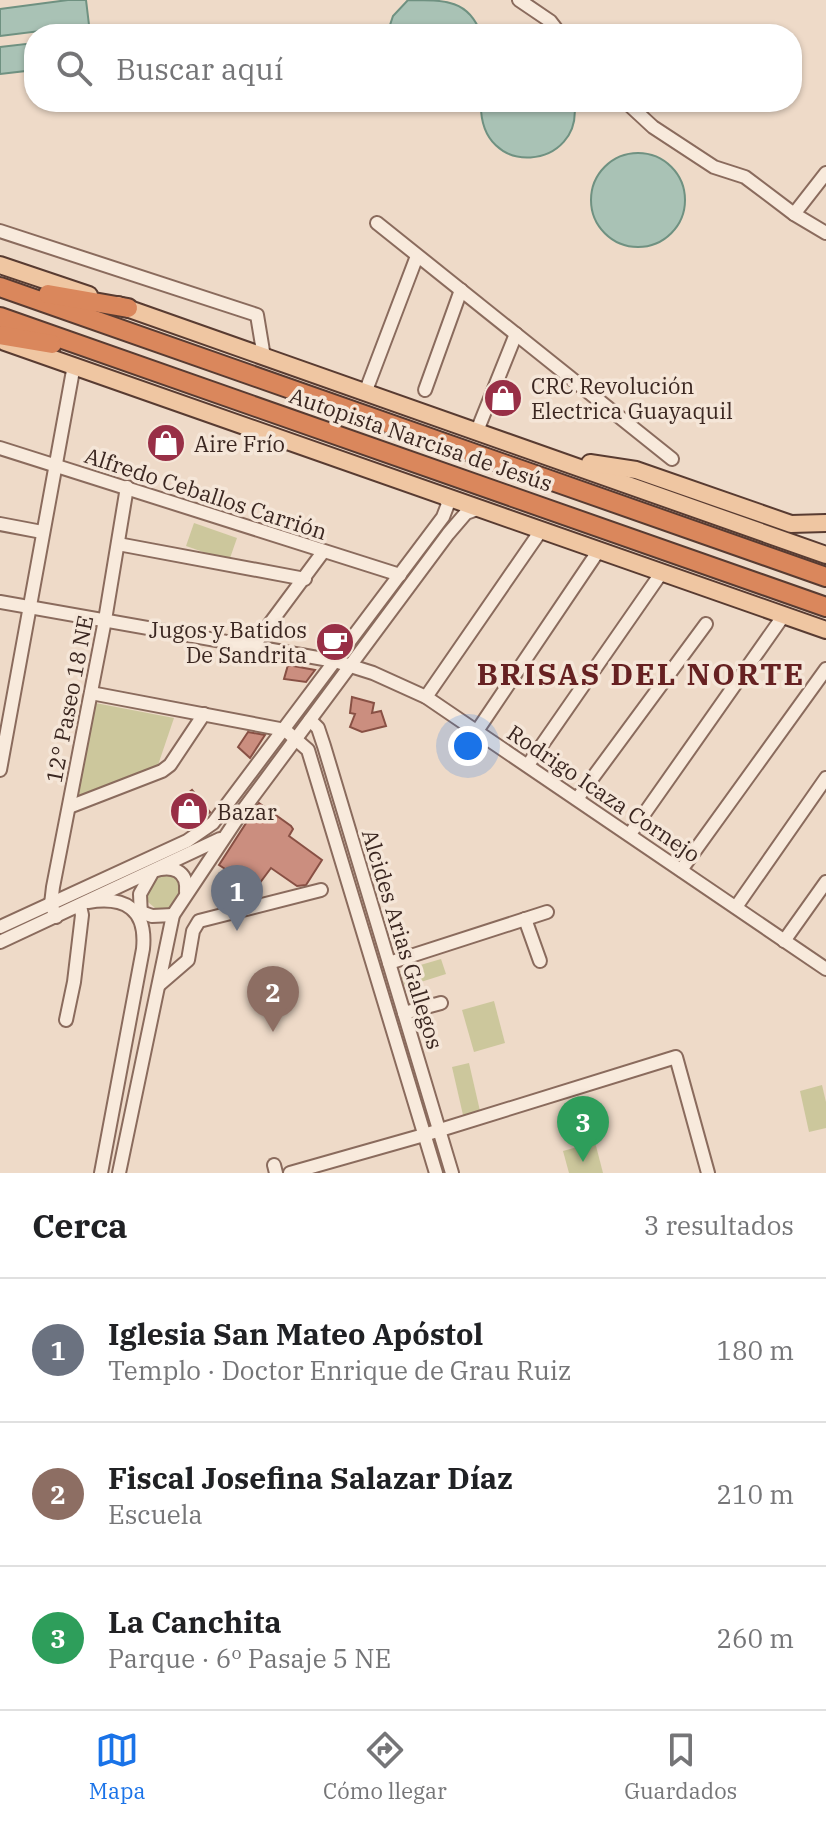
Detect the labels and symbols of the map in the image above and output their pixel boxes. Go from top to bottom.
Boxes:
place label: CRC Revolución Electrica Guayaquil [531,371,733,425]
shop icon: CRC Revolución Electrica Guayaquil [482,377,524,419]
street label: Autopista Narcisa de Jesús [286,380,556,498]
shop icon: Aire Frío [145,422,187,464]
place label: Aire Frío [194,429,285,458]
street label: Alfredo Ceballos Carrión [81,440,331,546]
street label: 12° Paseo 18 NE [39,613,99,785]
place label: Jugos y Batidos De Sandrita [149,615,307,669]
cafe icon: Jugos y Batidos De Sandrita [314,621,356,663]
district label: BRISAS DEL NORTE [477,654,805,693]
street label: Rodrigo Icaza Cornejo [502,718,706,868]
your location [448,726,488,766]
shop icon: Bazar [168,790,210,832]
place label: Bazar [217,797,277,826]
street label: Alcides Arias Gallegos [356,826,450,1052]
pin: 1 [211,865,263,931]
pin: 2 [247,966,299,1032]
pin: 3 [557,1096,609,1162]

